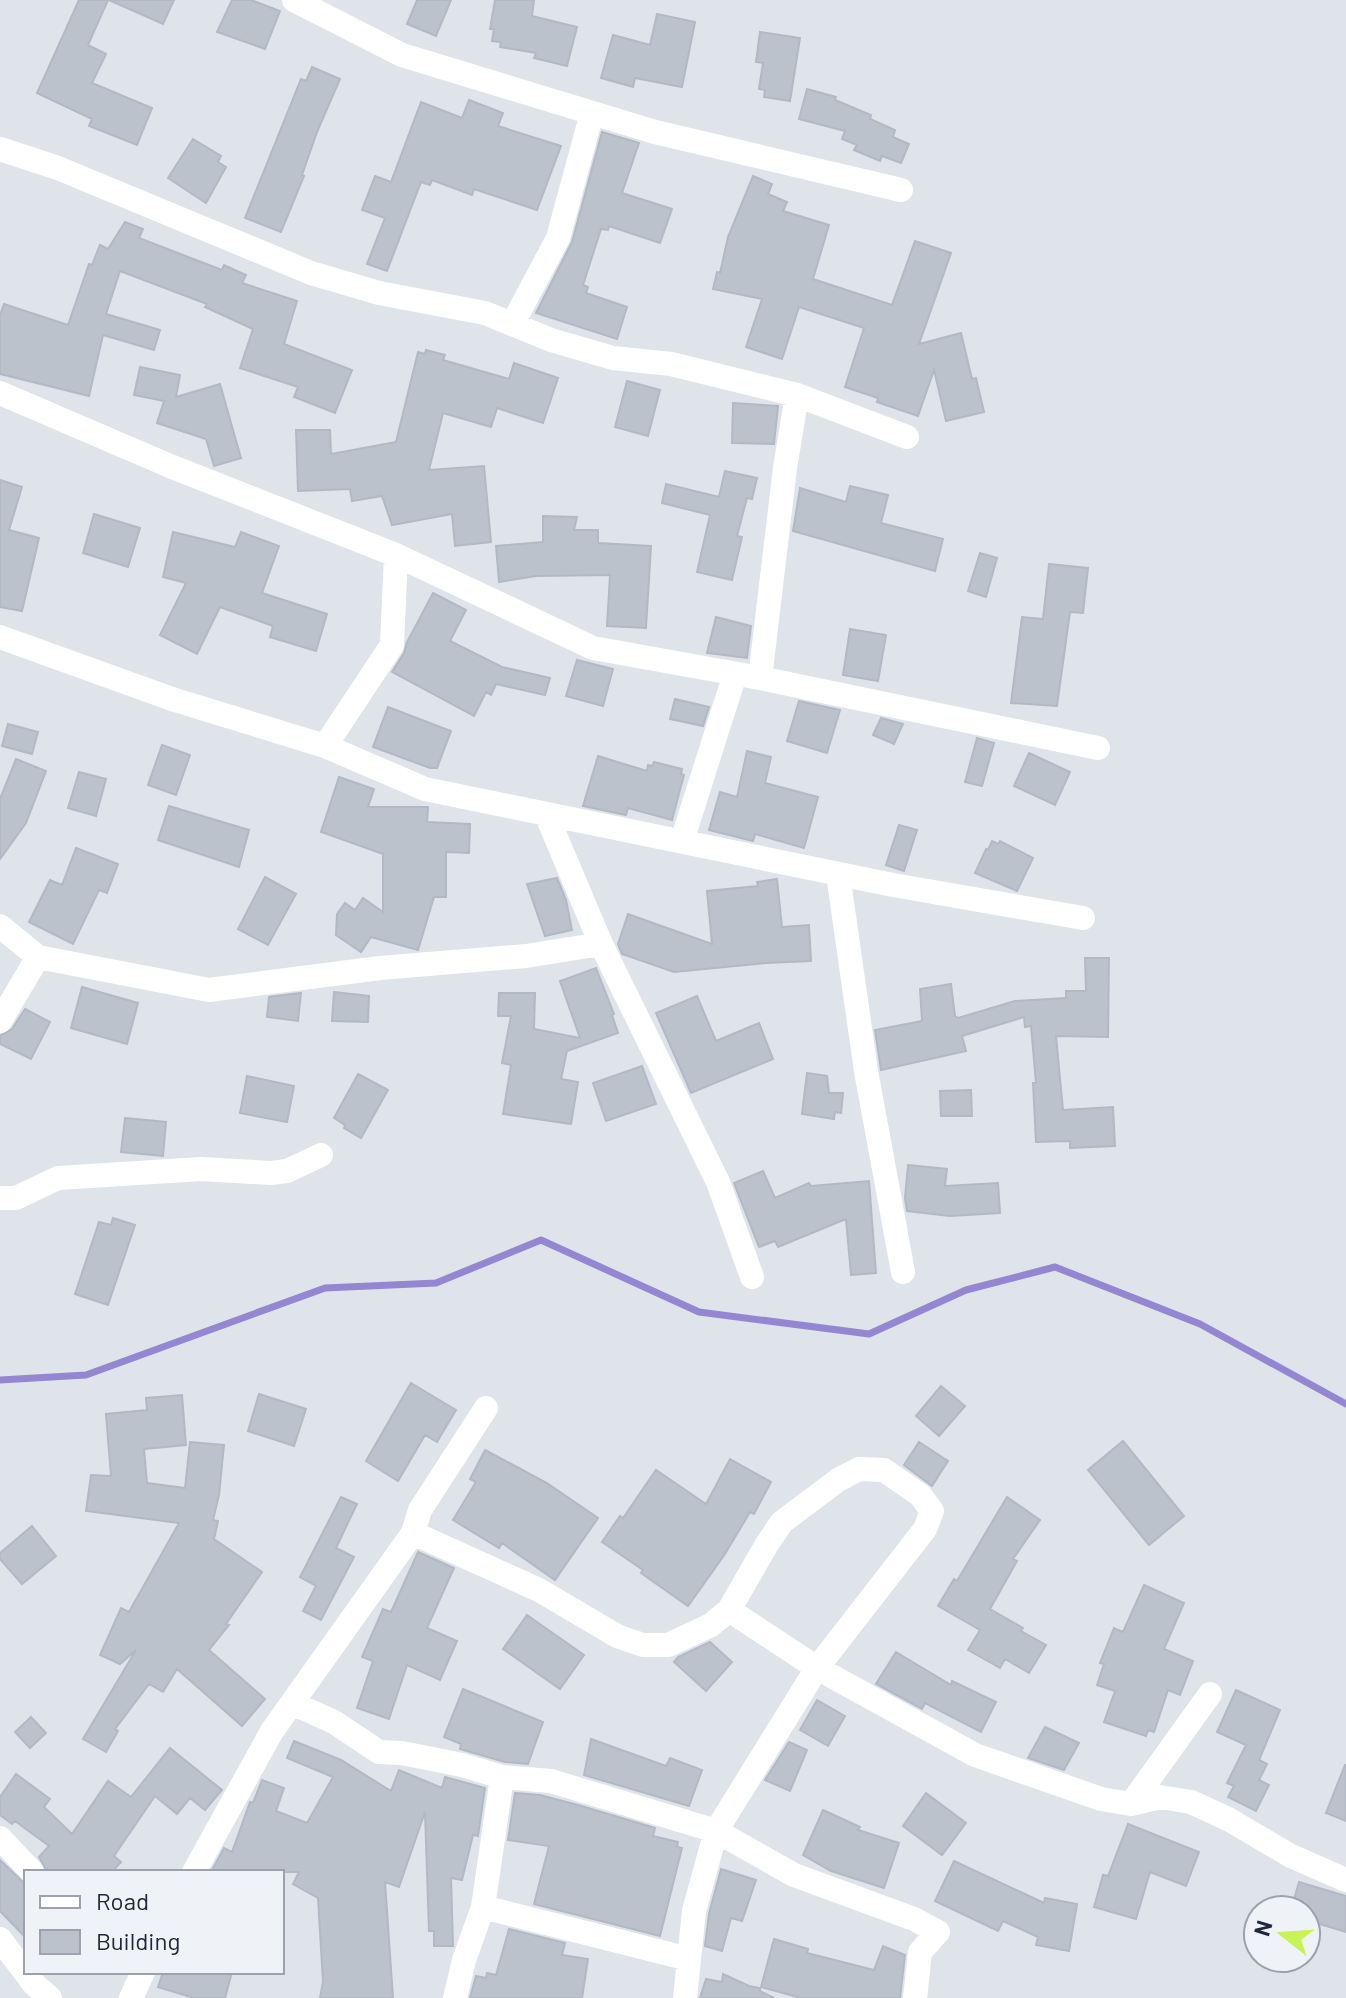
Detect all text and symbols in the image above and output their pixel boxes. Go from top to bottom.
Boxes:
legend [24,1870,284,1974]
text: Road [96,1886,149,1915]
north arrow [1242,1894,1322,1974]
text: N [1247,1917,1276,1939]
text: Building [96,1926,180,1955]

